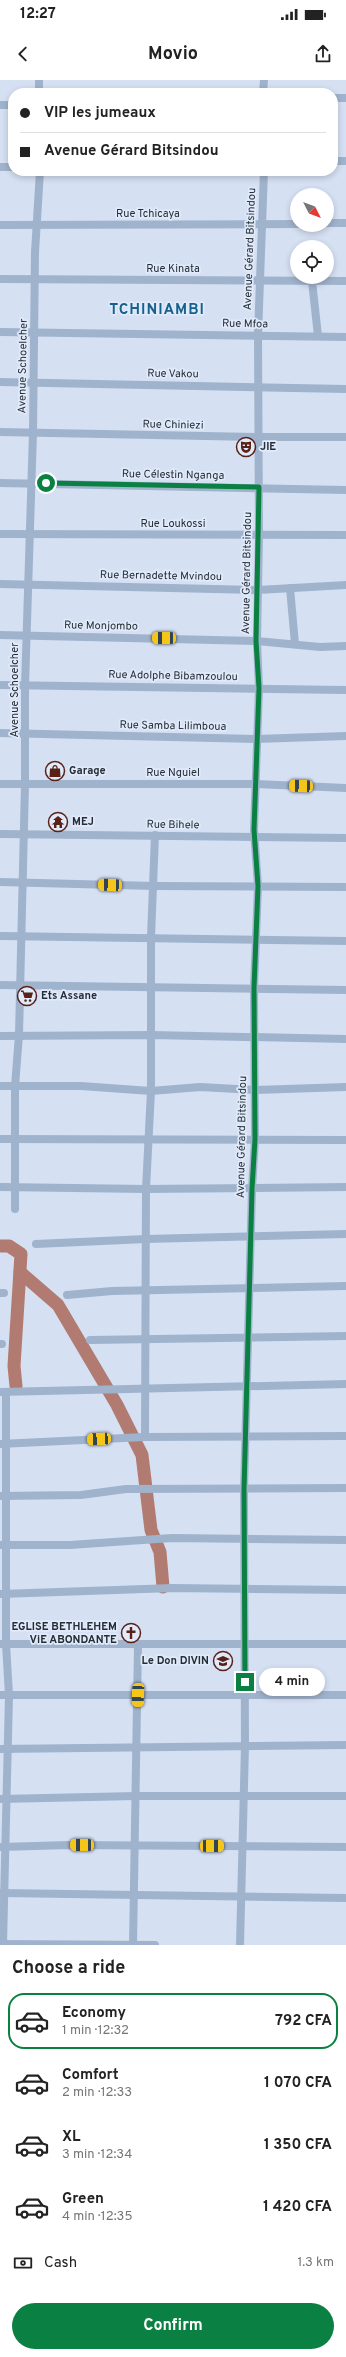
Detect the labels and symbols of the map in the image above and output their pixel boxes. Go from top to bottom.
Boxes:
street label: Avenue Gérard Bitsindou [241,188,259,310]
north arrow [290,188,334,232]
street label: Rue Tchicaya [116,207,180,221]
street label: Rue Kinata [146,262,200,276]
district label: TCHINIAMBI [109,301,205,320]
street label: Rue Mfoa [222,317,268,331]
street label: Avenue Schoelcher [15,318,31,414]
street label: Rue Vakou [147,367,199,381]
street label: Rue Chiniezi [142,417,204,433]
theatre icon: JIE [235,436,257,458]
place label: JIE [260,440,276,454]
street label: Rue Célestin Nganga [122,467,225,483]
route start [37,474,55,492]
street label: Avenue Gérard Bitsindou [239,512,255,634]
street label: Rue Loukossi [141,517,205,531]
street label: Rue Bernadette Mvindou [100,568,222,584]
street label: Rue Monjombo [64,618,138,634]
car [152,632,176,644]
street label: Avenue Schoelcher [8,642,22,737]
street label: Rue Adolphe Bibamzoulou [108,668,238,684]
street label: Rue Samba Lilimboua [119,718,227,734]
shop icon: Garage [44,760,66,782]
place label: Garage [69,764,106,778]
street label: Rue Nguiel [146,766,200,780]
car [289,780,313,792]
temple icon: MEJ [47,811,69,833]
place label: MEJ [72,815,94,829]
street label: Rue Bihele [146,818,200,832]
car [98,879,122,891]
supermarket icon: Ets Assane [16,985,38,1007]
place label: Ets Assane [41,989,97,1003]
street label: Avenue Gérard Bitsindou [234,1076,250,1198]
car [87,1432,111,1446]
place label: EGLISE BETHLEHEM ViE ABONDANTE [11,1620,117,1647]
church icon: EGLISE BETHLEHEM ViE ABONDANTE [120,1622,142,1644]
school or university icon: Le Don DIVIN [212,1650,234,1672]
place label: Le Don DIVIN [142,1654,209,1668]
callout: 4 min [259,1668,325,1696]
route end [236,1673,254,1691]
car [132,1683,144,1707]
car [70,1839,94,1851]
car [200,1840,224,1852]

